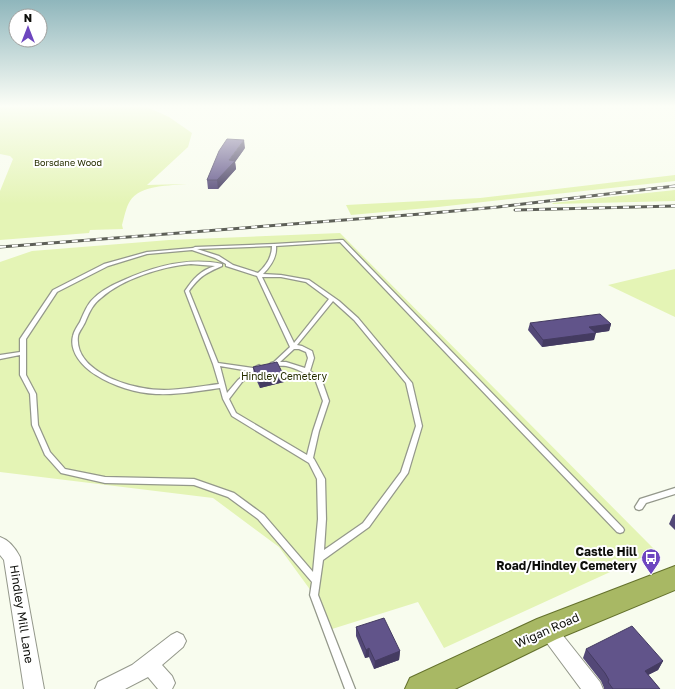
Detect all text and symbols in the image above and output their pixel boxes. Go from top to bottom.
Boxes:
north arrow [8,8,48,48]
text: N [24,11,32,24]
park label: Borsdane Wood [34,157,102,168]
park label: Hindley Cemetery [241,370,328,382]
place label: Castle Hill Road/Hindley Cemetery [496,544,638,573]
bus stop icon: Castle Hill Road/Hindley Cemetery [640,547,662,575]
street label: Hindley Mill Lane [7,564,37,664]
street label: Wigan Road [513,609,581,651]

